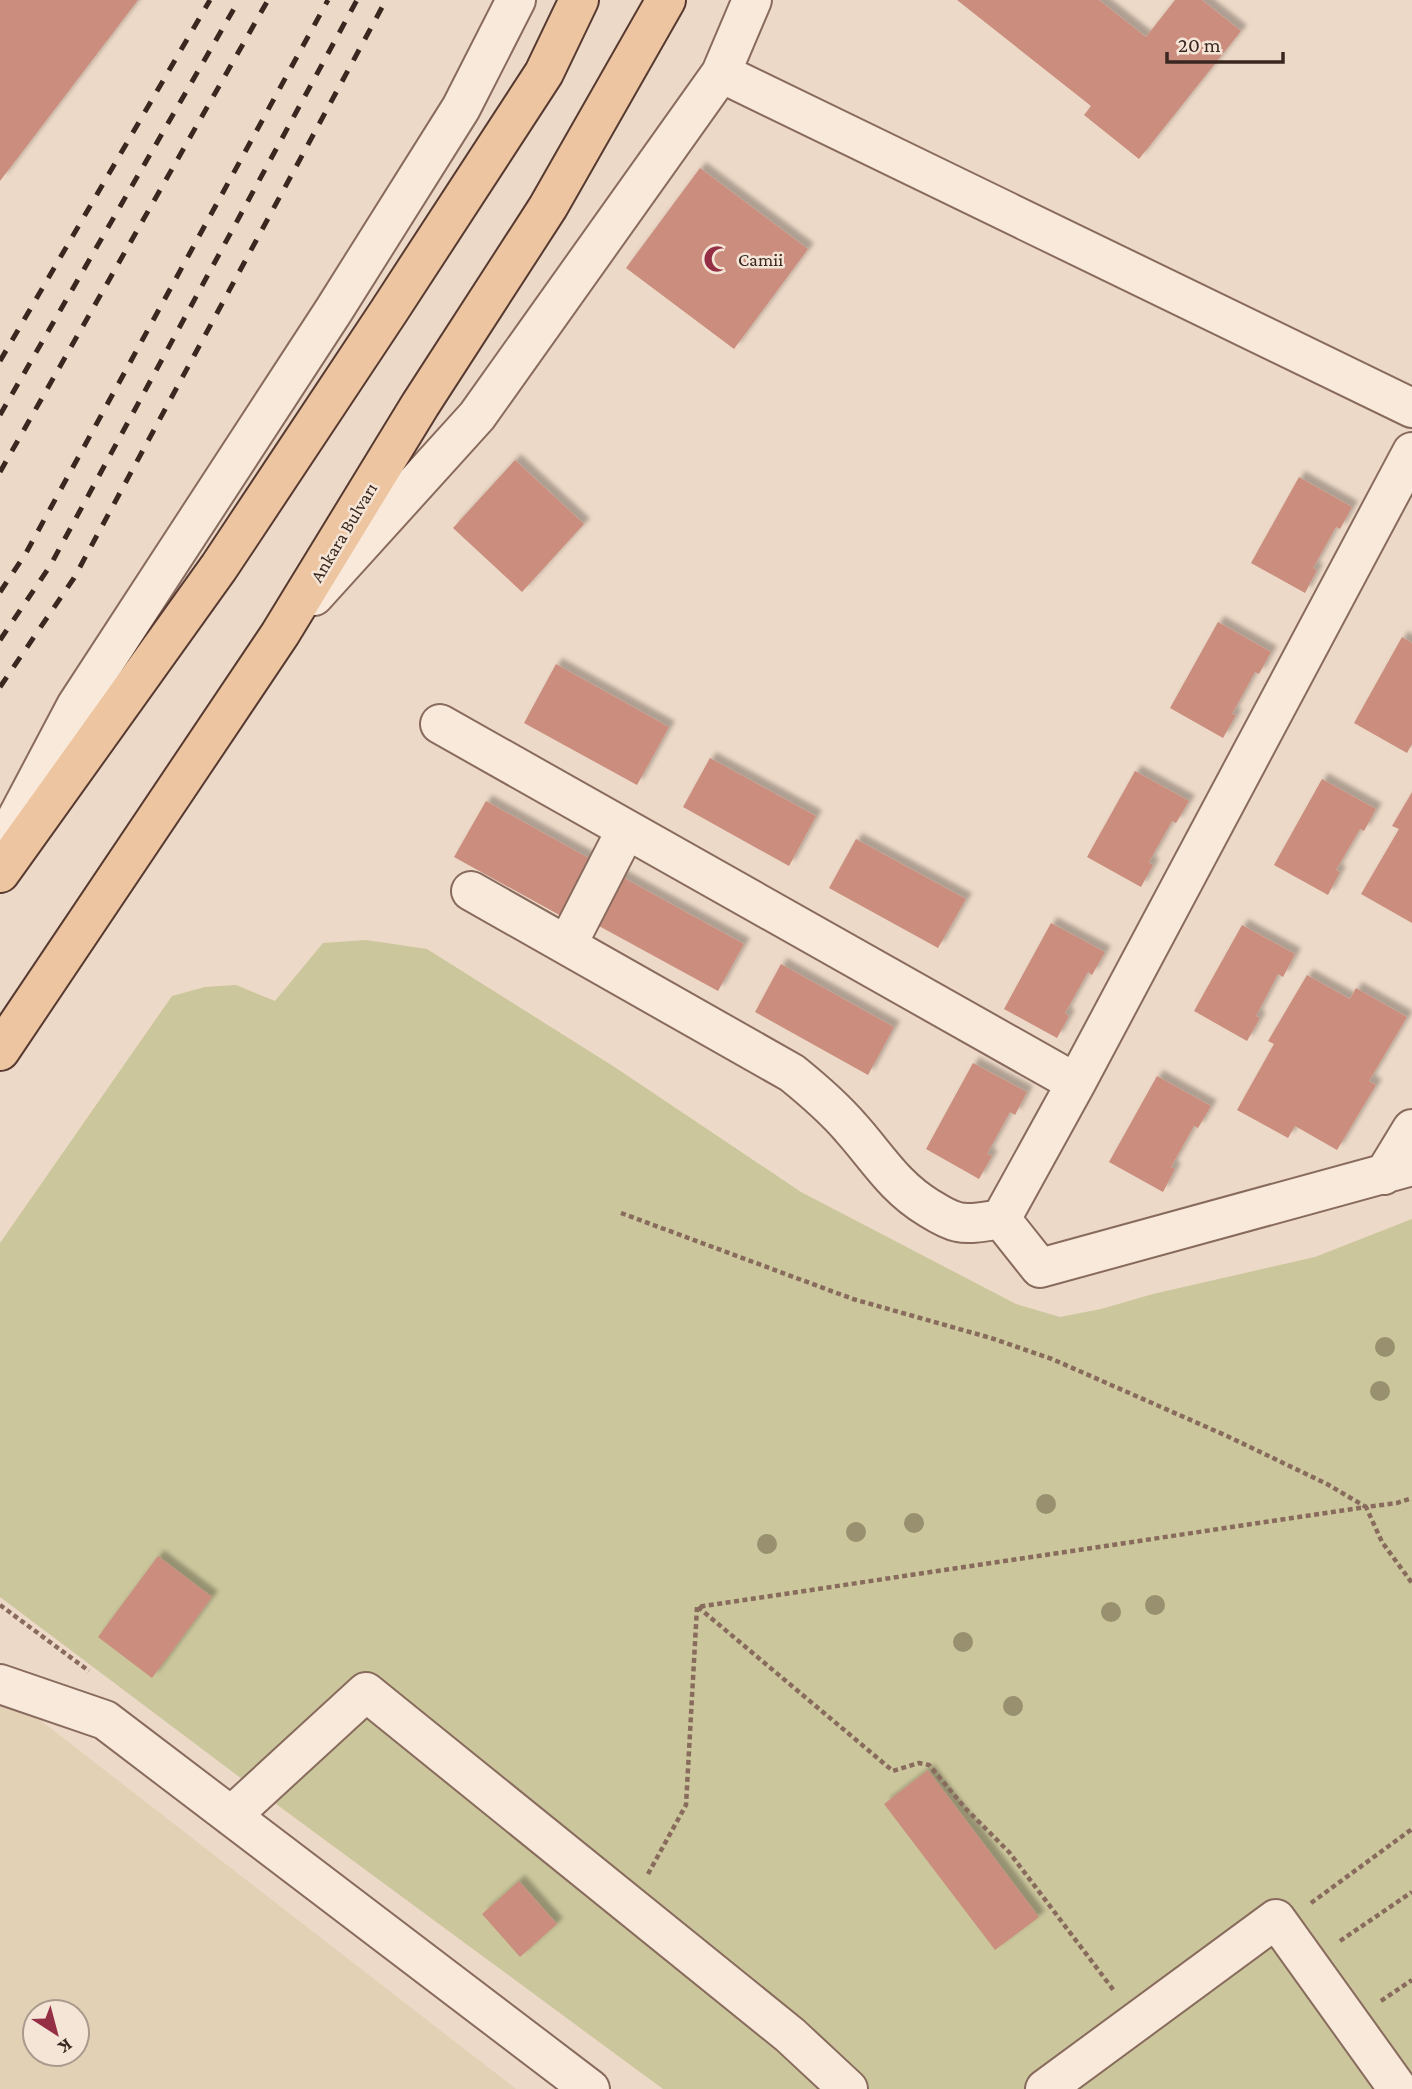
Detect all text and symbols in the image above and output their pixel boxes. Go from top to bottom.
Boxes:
scale bar [1167,21,1282,65]
text: 20 m [1178,33,1221,57]
mosque icon: Camii [702,244,732,274]
place label: Camii [738,249,783,270]
street label: Ankara Bulvarı [306,479,381,586]
north arrow [21,1998,91,2068]
text: K [54,2034,77,2059]

